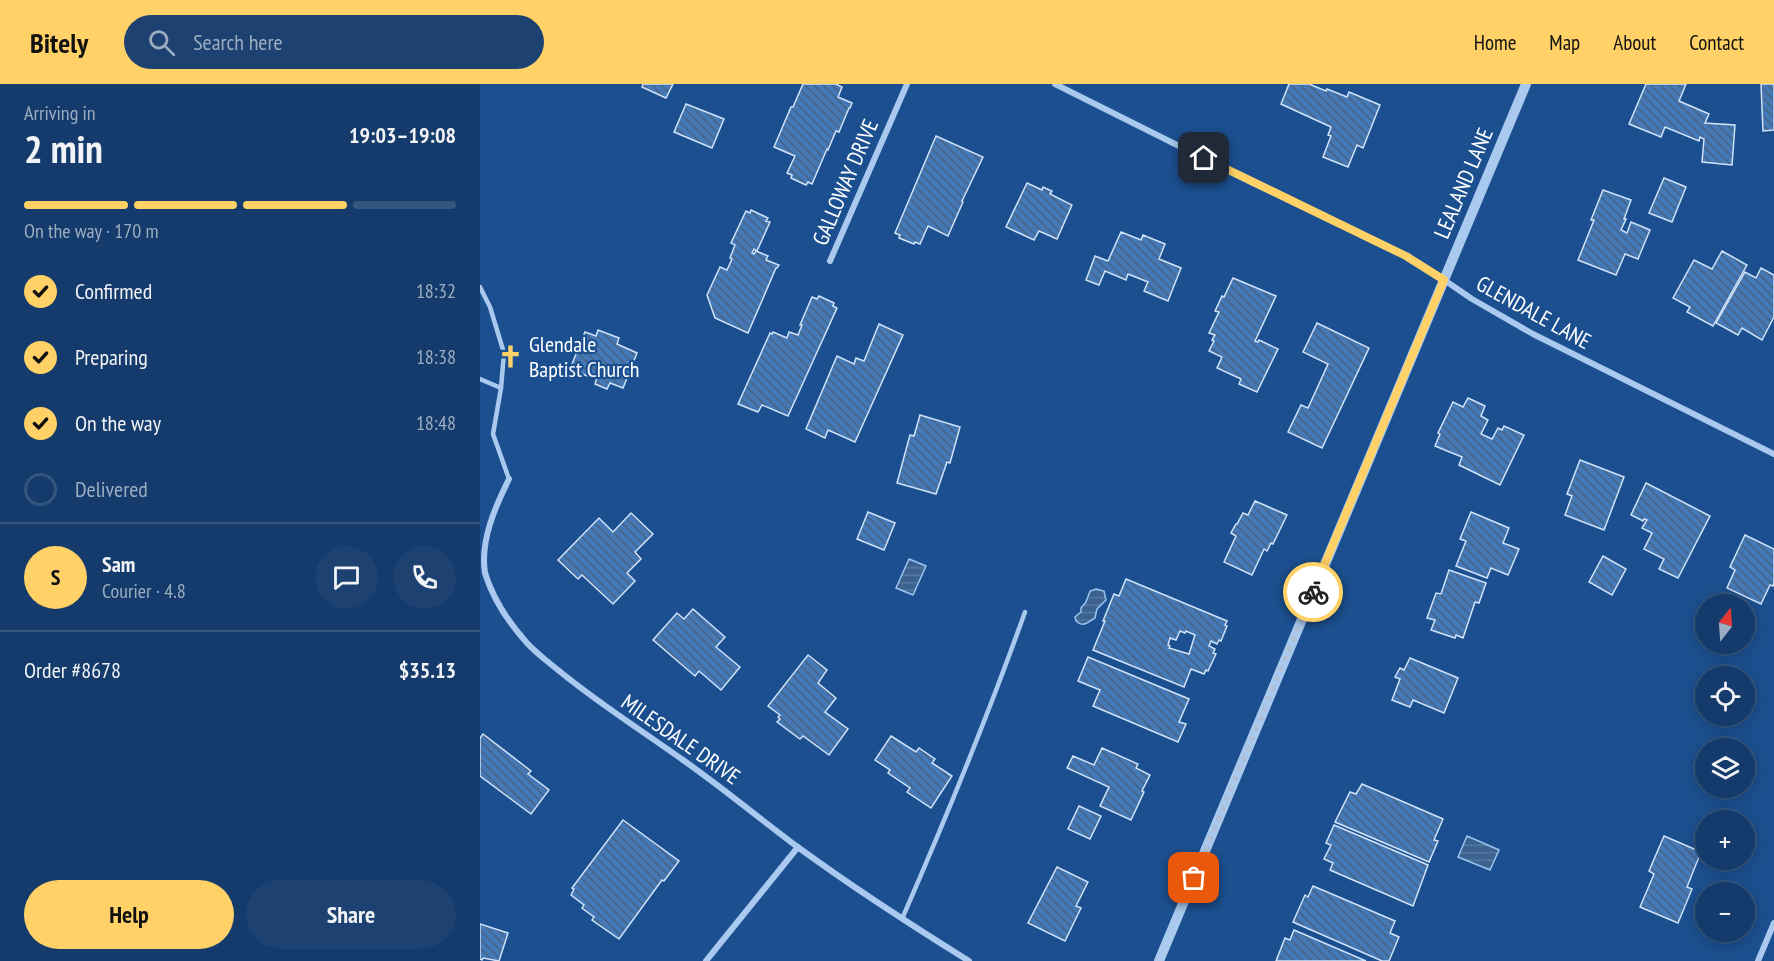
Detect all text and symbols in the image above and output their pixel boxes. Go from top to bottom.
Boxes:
search box [124,15,544,69]
text: Bitely [30,24,88,61]
icon: search [145,26,178,59]
text: Search here [193,28,283,56]
text: Home [1474,29,1516,56]
text: Map [1549,29,1580,56]
text: About [1613,29,1656,56]
text: Contact [1689,29,1744,56]
text: Arriving in [24,100,96,126]
street label: GALLOWAY DRIVE [806,115,884,249]
text: 19:03–19:08 [349,121,456,149]
text: 2 min [24,123,103,174]
street label: LEALAND LANE [1427,123,1499,243]
pin [1178,132,1229,183]
icon: home [1187,141,1220,174]
text: On the way · 170 m [24,218,159,244]
street label: GLENDALE LANE [1472,269,1596,355]
icon: check [24,275,57,308]
text: Confirmed [75,277,152,305]
text: 18:32 [416,278,456,304]
place label: Glendale Baptist Church [529,330,640,383]
icon: check [24,341,57,374]
text: Preparing [75,343,148,371]
text: 18:38 [416,344,456,370]
church icon: Glendale Baptist Church [498,344,524,370]
icon: check [24,407,57,440]
text: On the way [75,409,161,437]
text: 18:48 [416,410,456,436]
text: Delivered [75,475,148,503]
button: chat [315,546,378,609]
button: phone [393,546,456,609]
text: Sam [102,550,135,578]
courier [1283,562,1343,622]
text: S [51,563,60,591]
icon: bike [1297,576,1330,609]
text: Courier · 4.8 [102,578,186,604]
north arrow [1695,594,1755,654]
map controls [1695,594,1755,942]
text: Order #8678 [24,656,121,684]
text: $35.13 [399,656,456,684]
button: locate [1695,666,1755,726]
street label: MILESDALE DRIVE [616,688,746,790]
button: layers [1695,738,1755,798]
button: + [1695,810,1755,870]
pin [1168,852,1219,903]
icon: bag [1177,861,1210,894]
button: Help [24,880,234,949]
button: Share [246,880,456,949]
button: − [1695,882,1755,942]

